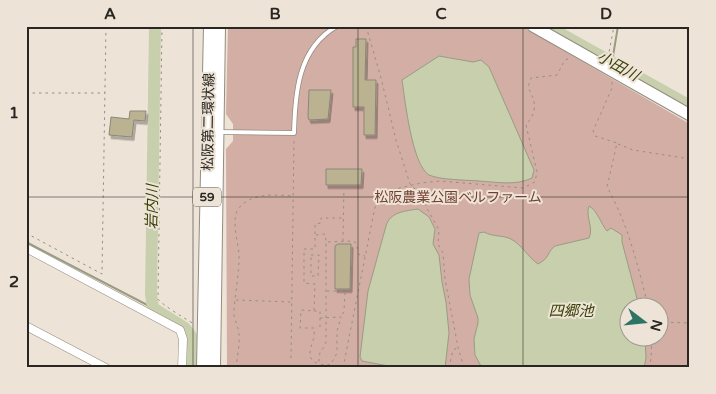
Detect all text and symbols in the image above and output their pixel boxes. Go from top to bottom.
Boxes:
text: A [104,4,116,24]
text: B [269,4,281,24]
text: C [435,4,447,24]
text: D [600,4,612,24]
water label: 小田川 [594,47,644,86]
street label: 松阪第二環状線 [199,73,218,171]
text: 1 [9,103,19,123]
water label: 岩内川 [143,182,161,230]
road number: 59 [193,188,221,206]
park label: 松阪農業公園ベルファーム [374,189,542,206]
text: 2 [9,272,19,292]
north arrow [618,296,668,346]
water label: 四郷池 [548,302,595,320]
text: N [646,318,666,333]

